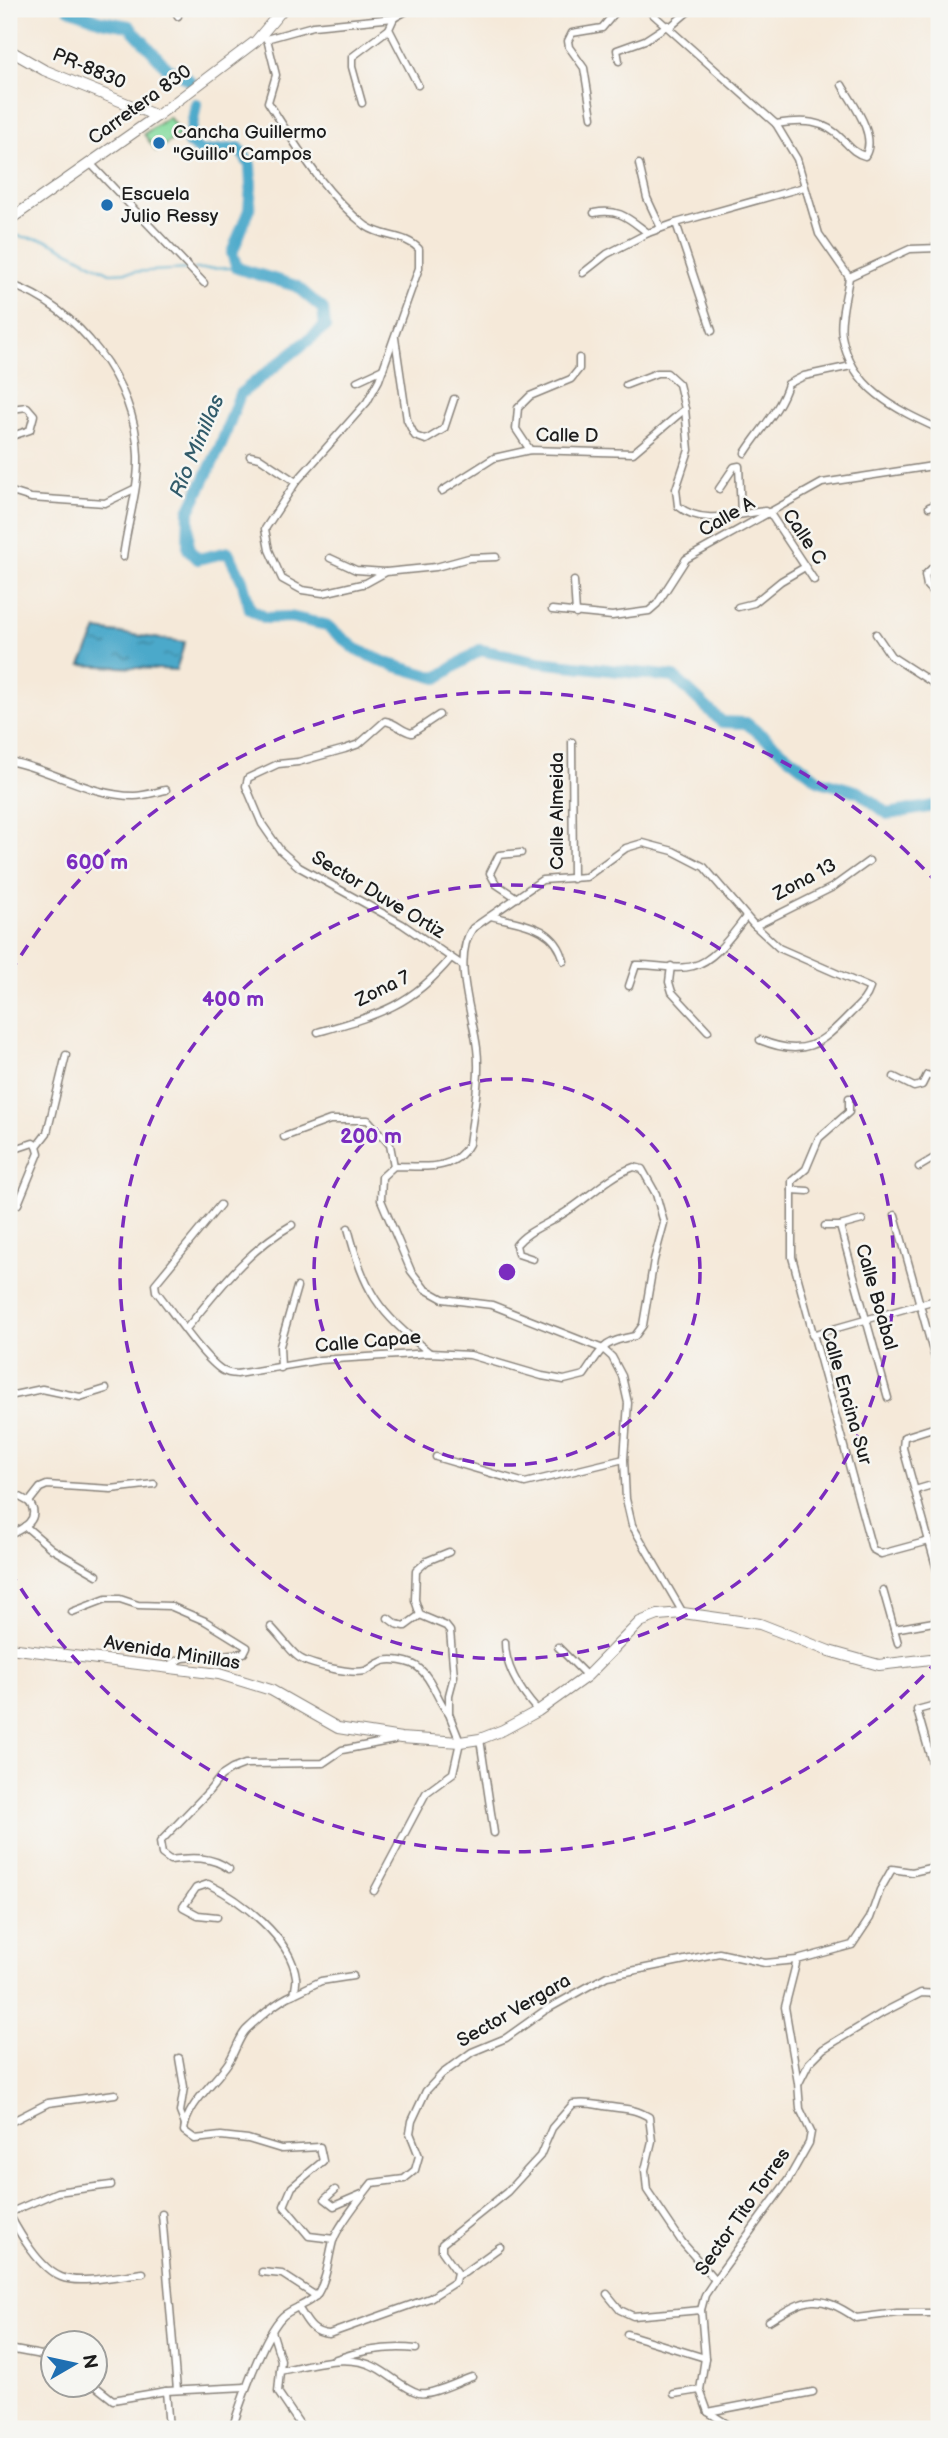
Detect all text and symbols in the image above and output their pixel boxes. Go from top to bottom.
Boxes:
street label: PR-8830 [49,43,129,95]
street label: Carretera 830 [84,60,196,150]
place label: Cancha Guillermo "Guillo" Campos [173,121,327,166]
marker: Cancha Guillermo "Guillo" Campos [151,135,167,151]
place label: Escuela Julio Ressy [121,183,219,228]
marker: Escuela Julio Ressy [99,197,115,213]
water label: Río Minillas [164,390,230,501]
street label: Calle D [535,424,599,448]
street label: Calle A [695,492,759,542]
street label: Calle C [777,505,831,569]
street label: Calle Almeida [546,752,569,870]
street label: Sector Duve Ortiz [307,846,450,944]
text: 600 m [66,850,128,875]
street label: Zona 13 [769,854,840,907]
street label: Zona 7 [351,966,415,1012]
text: 400 m [202,987,264,1012]
text: 200 m [340,1124,402,1149]
street label: Calle Boabal [850,1241,902,1353]
centre of rings [495,1260,519,1284]
street label: Calle Encina Sur [815,1325,877,1468]
street label: Calle Capae [314,1326,422,1358]
street label: Avenida Minillas [102,1631,242,1675]
street label: Sector Vergara [453,1969,575,2053]
street label: Sector Tito Torres [690,2144,796,2280]
north arrow [38,2330,108,2400]
text: N [77,2353,102,2370]

